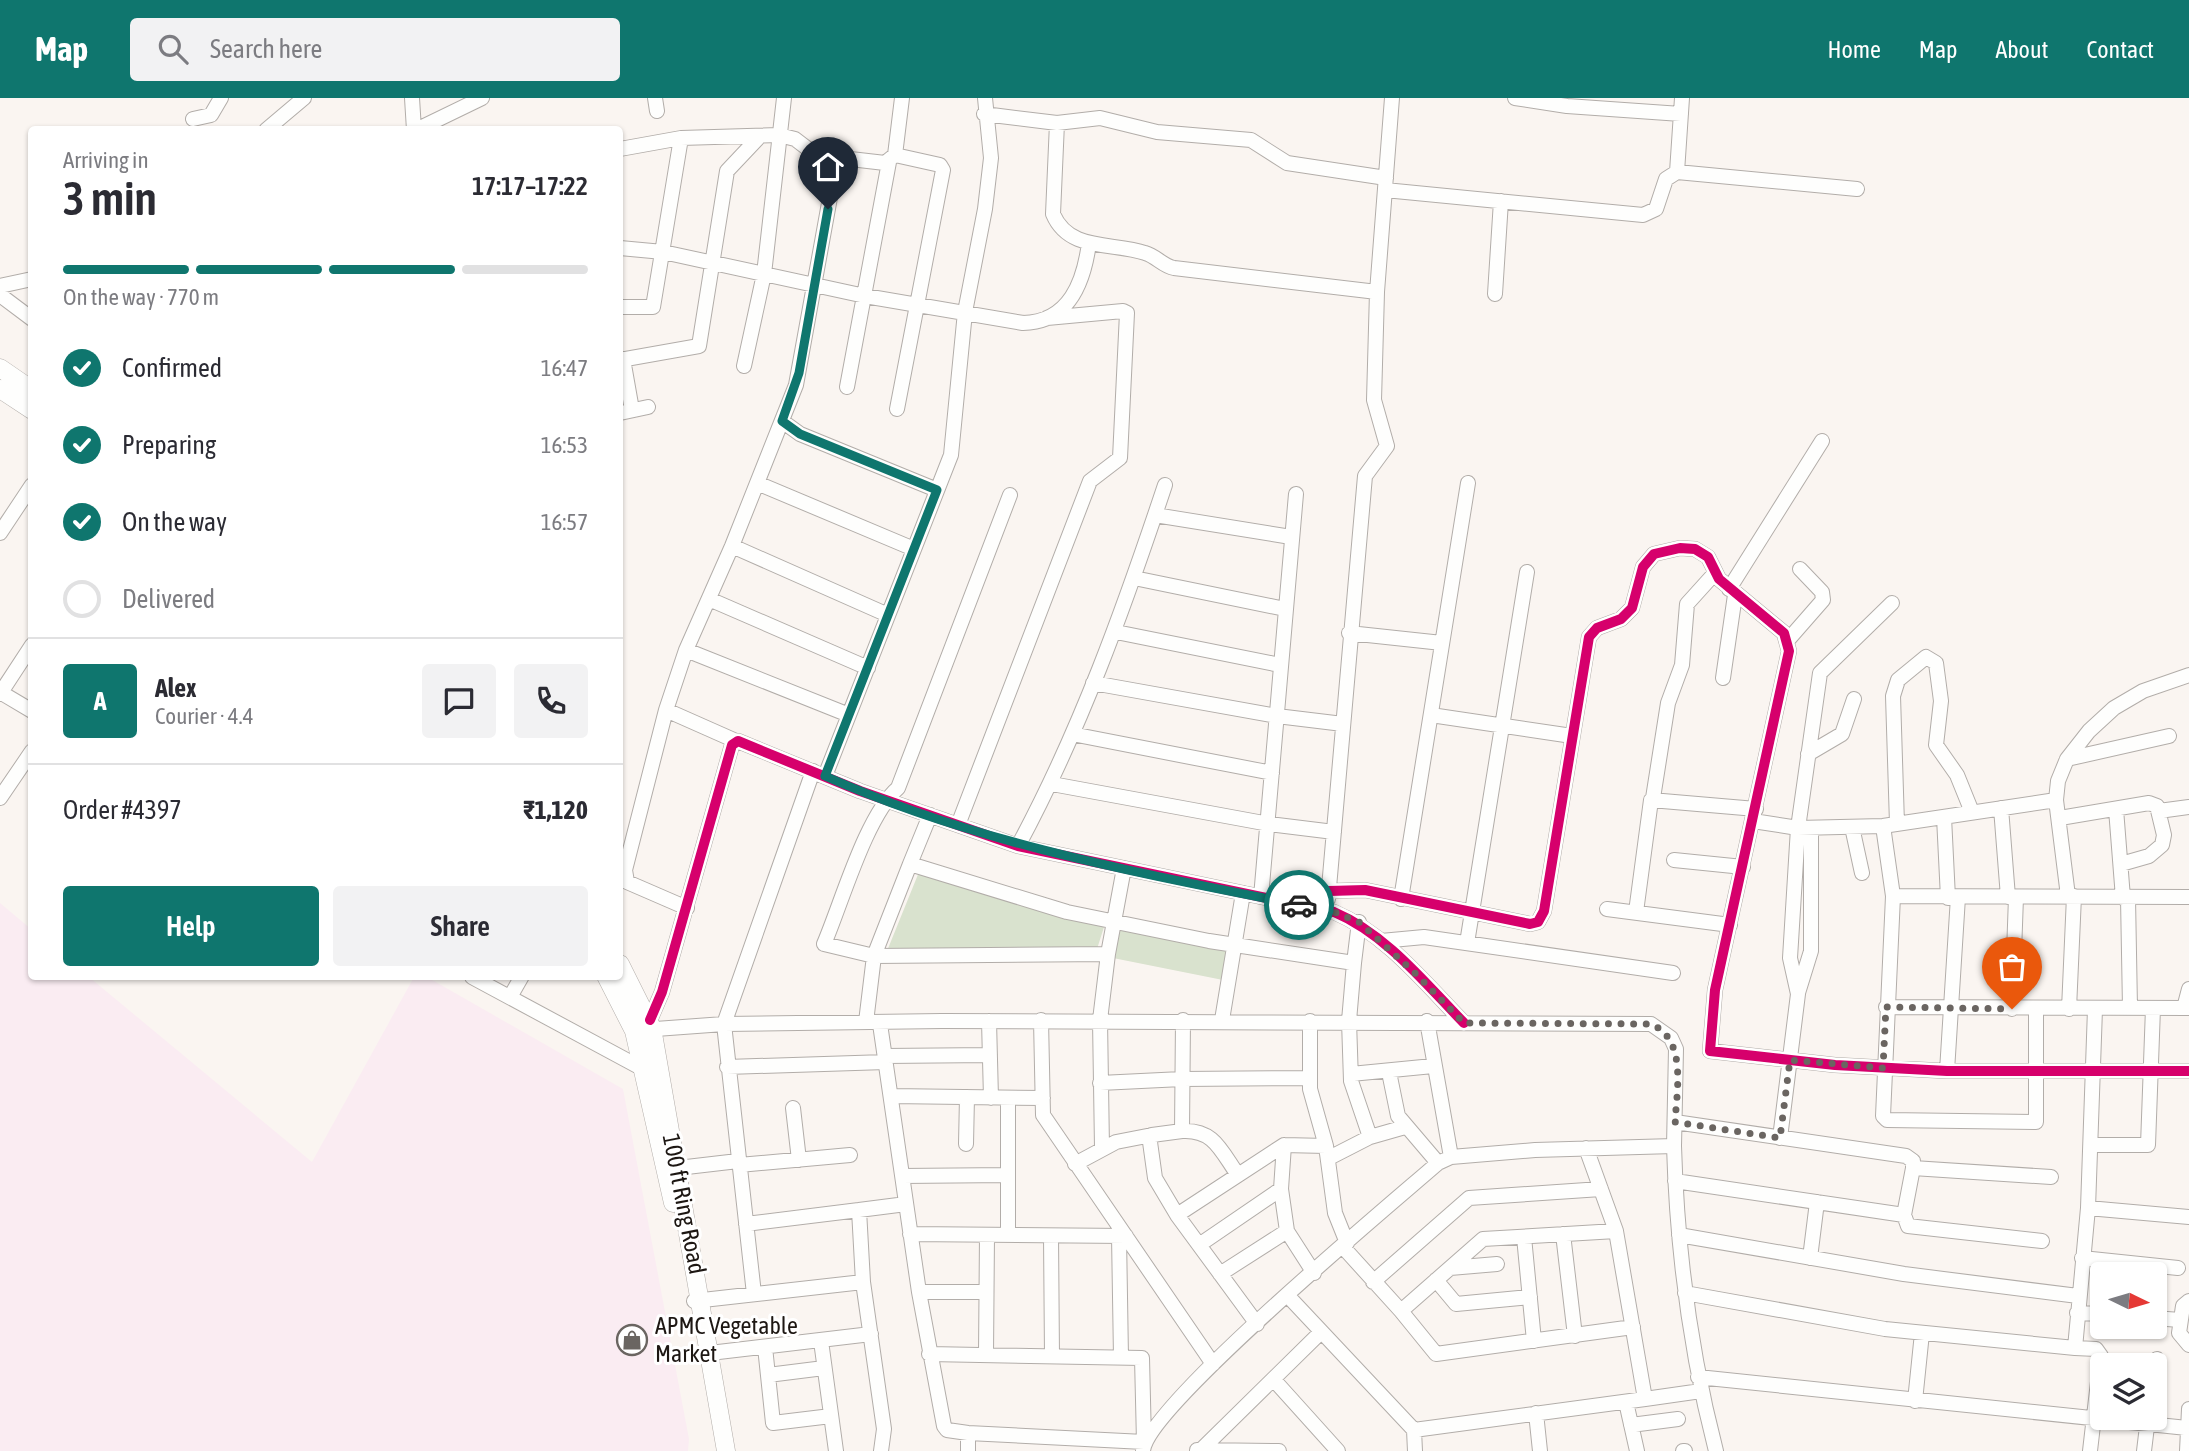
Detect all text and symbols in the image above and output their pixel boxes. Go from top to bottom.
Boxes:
search box [130,18,620,81]
text: Map [35,30,88,68]
icon: search [154,30,192,68]
text: Search here [210,34,322,64]
text: Home [1827,36,1881,63]
text: Map [1919,36,1957,63]
text: About [1995,36,2048,63]
text: Contact [2086,36,2154,63]
pin [798,137,858,209]
text: Arriving in [63,147,149,173]
icon: home [809,148,847,186]
text: 17:17–17:22 [472,171,588,201]
text: 3 min [63,172,157,225]
text: On the way · 770 m [63,284,219,310]
icon: check [63,349,101,387]
text: Confirmed [122,353,222,383]
text: 16:47 [541,355,588,381]
icon: check [63,426,101,464]
text: Preparing [122,430,216,460]
text: 16:53 [541,432,588,458]
icon: check [63,503,101,541]
text: On the way [122,507,227,537]
text: 16:57 [541,509,588,535]
text: Delivered [122,584,215,614]
button: chat [422,664,496,738]
button: phone [514,664,588,738]
text: Alex [155,673,196,703]
text: A [94,686,106,716]
text: Courier · 4.4 [155,703,254,729]
text: Order #4397 [63,795,182,825]
text: ₹1,120 [523,795,588,825]
courier [1264,870,1334,940]
button: Help [63,886,319,966]
button: Share [333,886,588,966]
icon: car [1280,886,1318,924]
pin [1982,937,2042,1009]
icon: bag [1993,948,2031,986]
street label: 100 ft Ring Road [658,1131,711,1276]
north arrow [2090,1262,2166,1339]
map controls [2090,1262,2167,1430]
place label: APMC Vegetable Market [655,1312,798,1367]
shop icon: APMC Vegetable Market [615,1323,649,1357]
button: layers [2090,1353,2167,1430]

